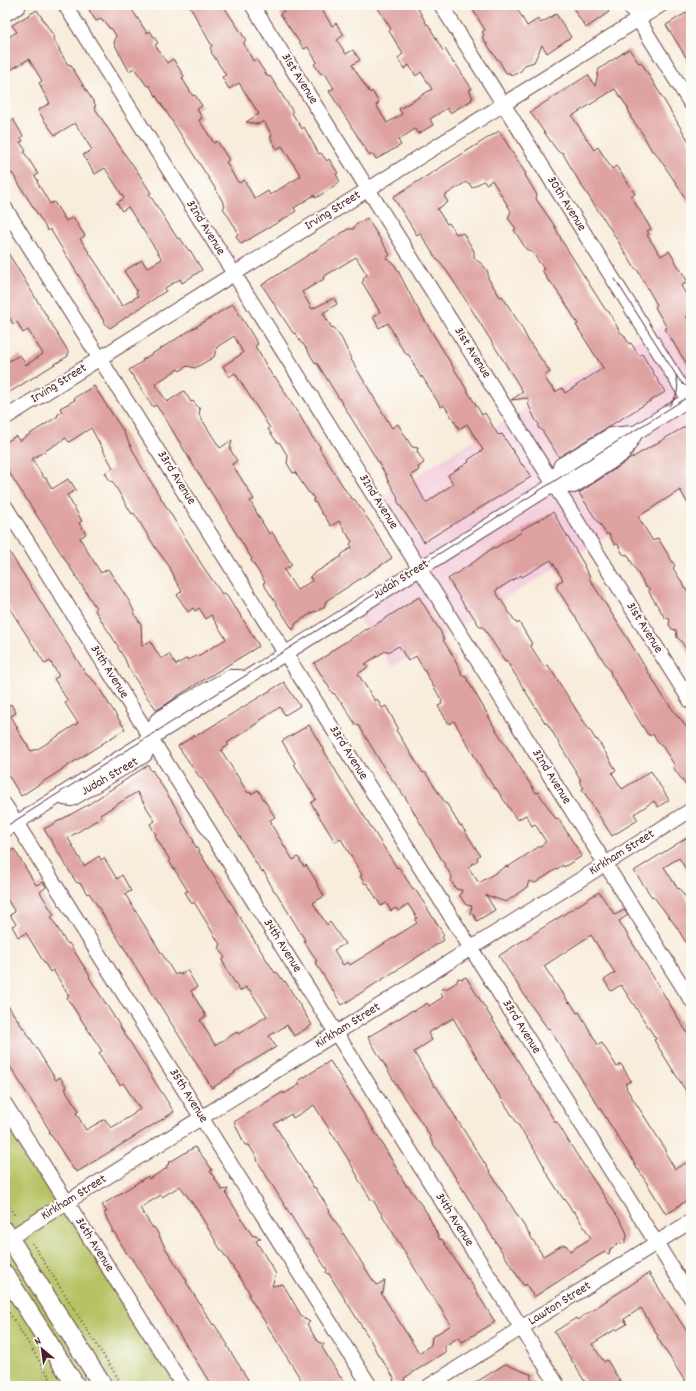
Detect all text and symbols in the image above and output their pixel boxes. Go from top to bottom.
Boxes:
street label: 31st Avenue [276,50,322,109]
street label: 30th Avenue [541,173,591,236]
street label: Irving Street [301,186,365,236]
street label: 32nd Avenue [180,197,230,260]
street label: 31st Avenue [449,324,495,383]
street label: Irving Street [27,359,91,409]
street label: 33rd Avenue [152,447,200,509]
street label: 32nd Avenue [353,471,403,534]
street label: Judah Street [369,555,433,605]
street label: 31st Avenue [621,599,667,658]
street label: 34th Avenue [85,641,133,703]
street label: 33rd Avenue [324,722,372,784]
street label: 32nd Avenue [526,746,576,809]
street label: Judah Street [78,753,142,801]
street label: Kirkham Street [586,825,659,881]
street label: 34th Avenue [258,915,306,977]
street label: 33rd Avenue [497,996,545,1058]
street label: Kirkham Street [312,998,385,1054]
street label: 35th Avenue [164,1065,212,1127]
street label: Kirkham Street [38,1170,111,1226]
street label: 34th Avenue [430,1189,478,1251]
street label: 36th Avenue [70,1214,118,1276]
street label: Lawton Street [525,1277,595,1331]
north arrow [22,1329,62,1369]
text: N [32,1333,45,1350]

